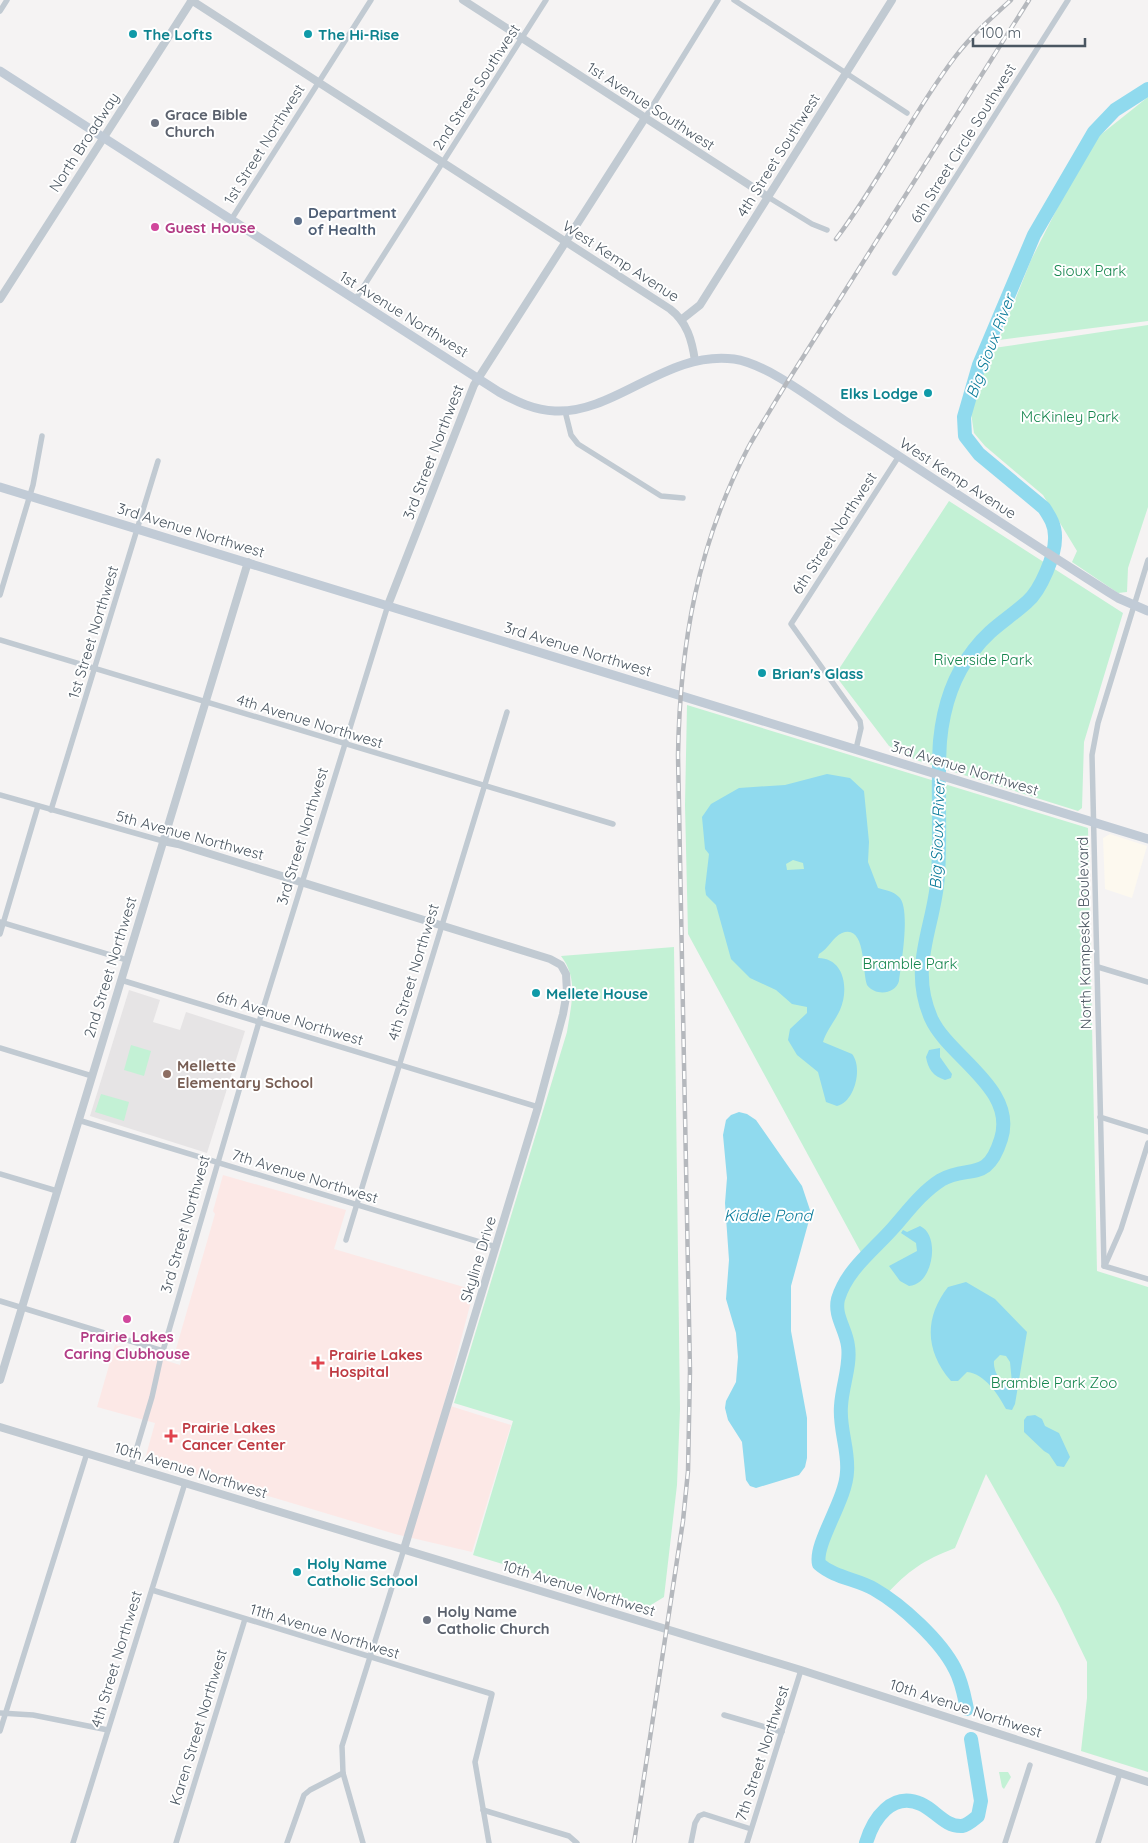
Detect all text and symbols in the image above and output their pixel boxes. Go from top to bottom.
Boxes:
scale bar [973,15,1086,47]
street label: 2nd Street Southwest [428,20,524,154]
text: 100 m [980,23,1021,42]
place label: The Lofts [143,25,212,44]
place label: The Hi-Rise [318,25,400,44]
marker: The Lofts [127,28,139,40]
marker: The Hi-Rise [302,28,314,40]
street label: 1st Avenue Southwest [583,58,719,154]
street label: 6th Street Circle Southwest [906,60,1020,226]
street label: 1st Street Northwest [219,80,309,208]
street label: North Broadway [45,89,123,195]
street label: 4th Street Southwest [732,90,824,220]
place label: Grace Bible Church [165,105,248,141]
marker: Grace Bible Church [149,117,161,129]
place label: Department of Health [308,203,397,239]
marker: Department of Health [292,215,304,227]
street label: West Kemp Avenue [559,216,683,306]
place label: Guest House [165,218,256,237]
marker: Guest House [149,221,161,233]
park label: Sioux Park [1054,261,1126,280]
street label: 1st Avenue Northwest [336,267,472,361]
water label: Big Sioux River [961,290,1020,401]
street label: 3rd Street Northwest [399,382,467,522]
place label: Elks Lodge [840,384,918,403]
marker: Elks Lodge [922,387,934,399]
park label: McKinley Park [1021,407,1119,426]
street label: West Kemp Avenue [896,433,1020,523]
street label: 6th Street Northwest [787,468,881,598]
street label: 3rd Avenue Northwest [115,499,267,561]
street label: 1st Street Northwest [64,563,122,701]
street label: 3rd Avenue Northwest [502,618,654,680]
park label: Riverside Park [933,650,1033,669]
place label: Brian's Glass [772,664,863,683]
marker: Brian's Glass [756,667,768,679]
street label: 4th Avenue Northwest [234,690,386,752]
street label: 3rd Avenue Northwest [889,737,1041,799]
street label: 3rd Street Northwest [272,765,332,907]
water label: Big Sioux River [925,778,949,890]
street label: 5th Avenue Northwest [114,806,266,864]
street label: North Kampeska Boulevard [1073,837,1095,1029]
street label: 2nd Street Northwest [79,894,141,1040]
street label: 4th Street Northwest [383,901,443,1043]
park label: Bramble Park [863,954,957,973]
place label: Mellete House [546,984,648,1003]
street label: 6th Avenue Northwest [214,987,366,1049]
marker: Mellete House [530,987,542,999]
place label: Mellette Elementary School [177,1056,313,1092]
marker: Mellette Elementary School [161,1068,173,1080]
street label: 7th Avenue Northwest [230,1145,380,1207]
street label: 3rd Street Northwest [156,1153,214,1295]
water label: Kiddie Pond [724,1205,815,1225]
street label: Skyline Drive [456,1214,500,1304]
marker: Prairie Lakes Caring Clubhouse [121,1313,133,1325]
place label: Prairie Lakes Caring Clubhouse [64,1327,190,1363]
place label: Prairie Lakes Hospital [329,1345,423,1381]
marker: Prairie Lakes Hospital [311,1356,325,1370]
park label: Bramble Park Zoo [991,1373,1117,1392]
place label: Prairie Lakes Cancer Center [182,1418,286,1454]
marker: Prairie Lakes Cancer Center [164,1429,178,1443]
street label: 10th Avenue Northwest [112,1438,270,1502]
place label: Holy Name Catholic School [307,1554,418,1590]
street label: 10th Avenue Northwest [500,1556,658,1620]
marker: Holy Name Catholic School [291,1566,303,1578]
street label: 4th Street Northwest [86,1588,146,1730]
street label: 11th Avenue Northwest [248,1599,402,1663]
place label: Holy Name Catholic Church [437,1602,549,1638]
marker: Holy Name Catholic Church [421,1614,433,1626]
street label: Karen Street Northwest [165,1647,231,1807]
street label: 10th Avenue Northwest [888,1674,1044,1742]
street label: 7th Street Northwest [731,1683,793,1823]

